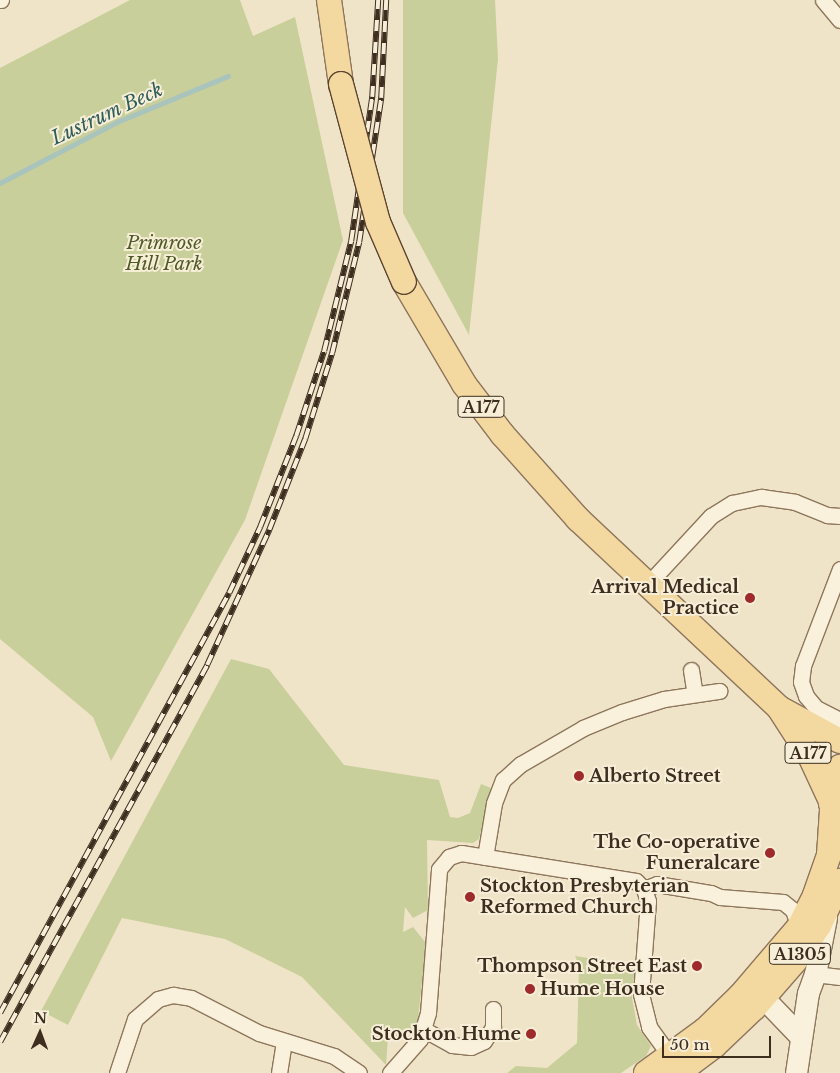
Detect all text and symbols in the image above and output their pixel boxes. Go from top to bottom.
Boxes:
water label: Lustrum Beck [47,78,167,150]
park label: Primrose Hill Park [125,233,203,276]
road number: A177 [457,394,505,421]
place label: Arrival Medical Practice [591,577,739,620]
marker: Arrival Medical Practice [743,591,757,605]
road number: A177 [784,740,832,766]
place label: Alberto Street [589,765,721,787]
marker: Alberto Street [573,770,585,782]
place label: The Co-operative Funeralcare [593,832,760,874]
marker: The Co-operative Funeralcare [764,847,776,859]
place label: Stockton Presbyterian Reformed Church [480,876,690,919]
marker: Stockton Presbyterian Reformed Church [464,891,476,903]
road number: A1305 [769,941,831,968]
place label: Thompson Street East [477,955,687,977]
marker: Thompson Street East [691,960,703,972]
place label: Hume House [540,978,665,1000]
marker: Hume House [524,983,536,995]
north arrow [15,1008,65,1058]
text: N [34,1009,47,1027]
place label: Stockton Hume [372,1023,521,1045]
scale bar [665,1026,774,1058]
marker: Stockton Hume [525,1028,537,1040]
text: 50 m [670,1035,710,1054]

